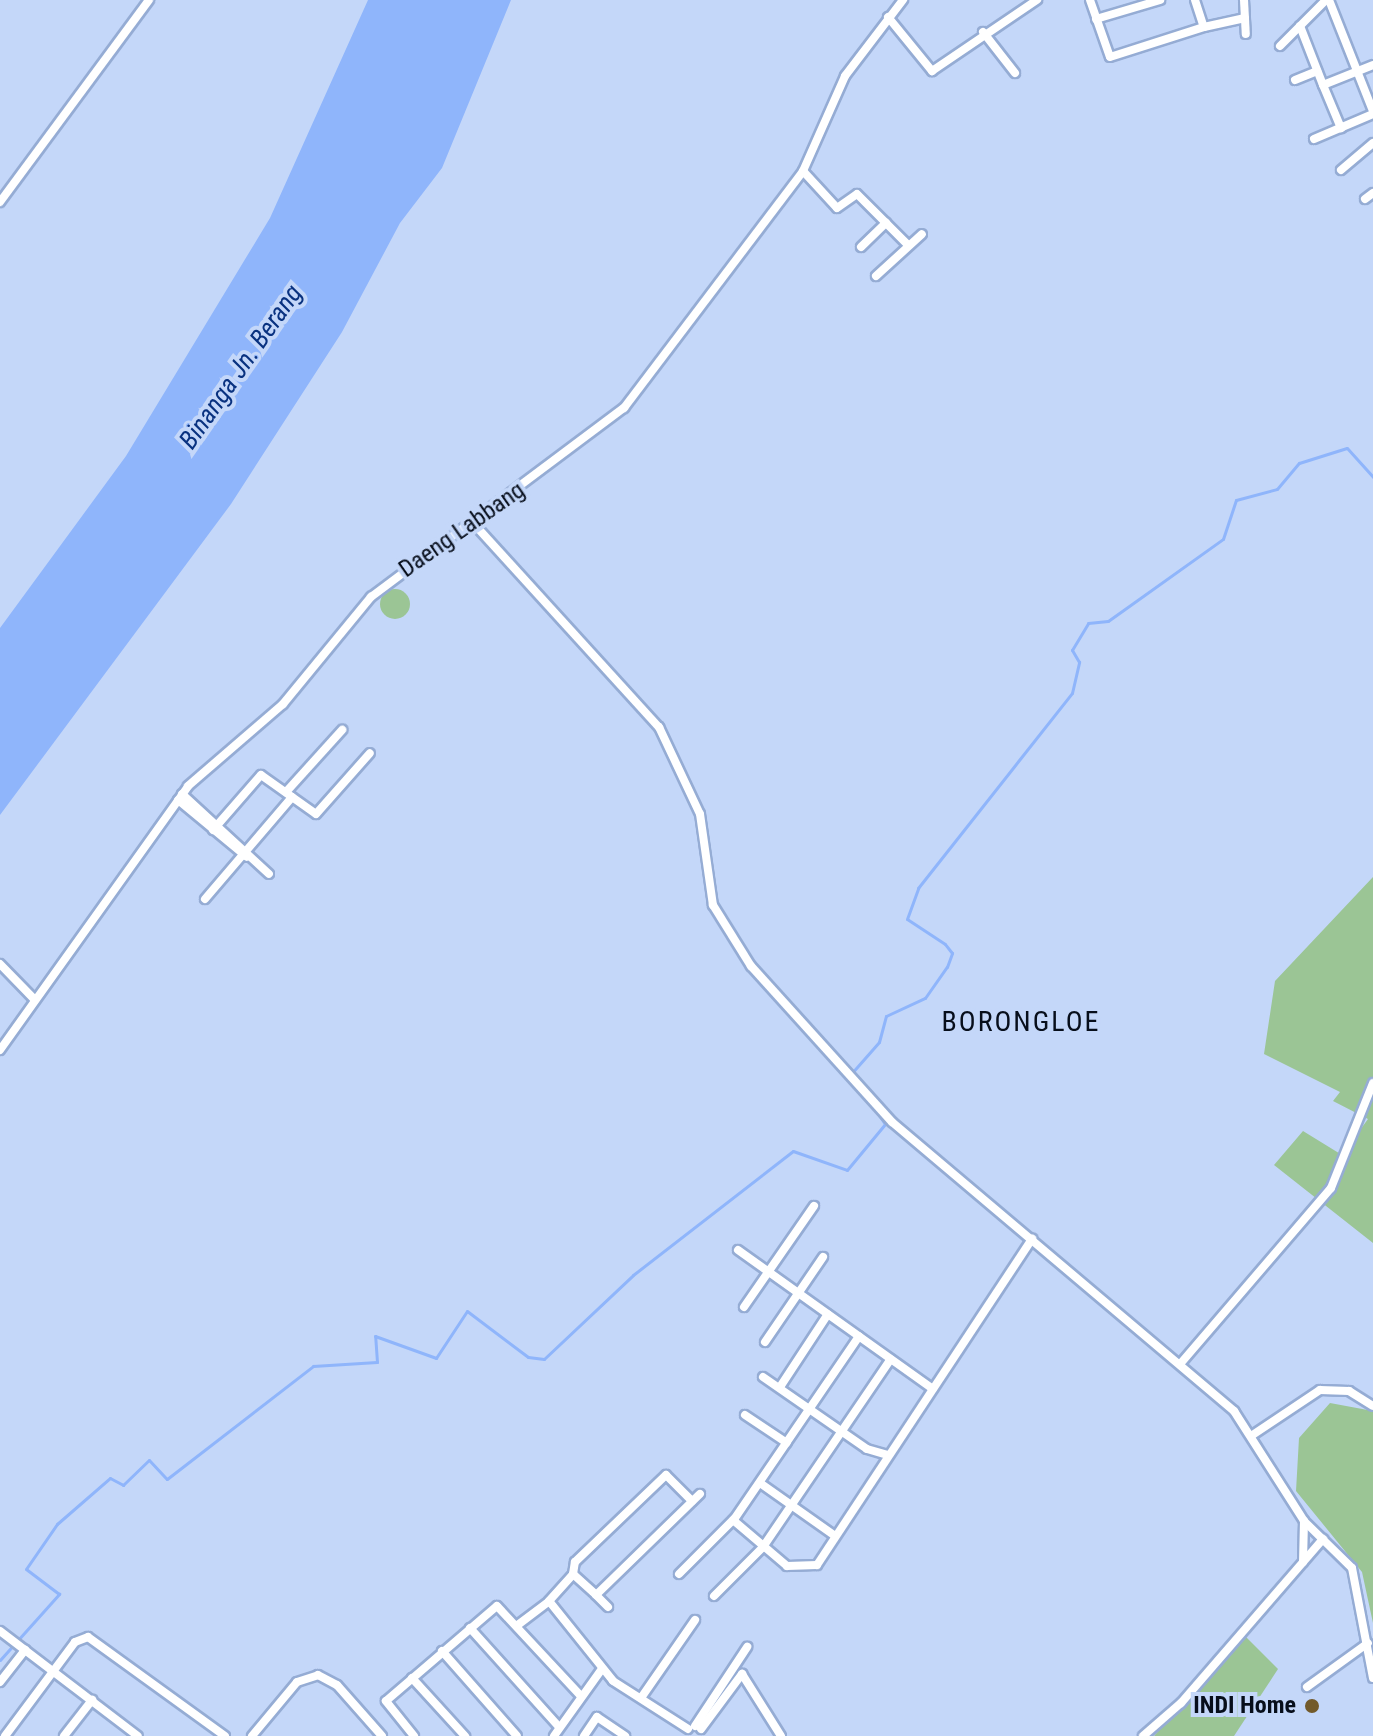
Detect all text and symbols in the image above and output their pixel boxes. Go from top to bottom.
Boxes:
water label: Binanga Jn. Berang [173,279,309,455]
street label: Daeng Labbang [394,476,530,584]
district label: BORONGLOE [942,1005,1100,1039]
place label: INDI Home [1193,1692,1296,1720]
marker: INDI Home [1303,1697,1321,1715]

